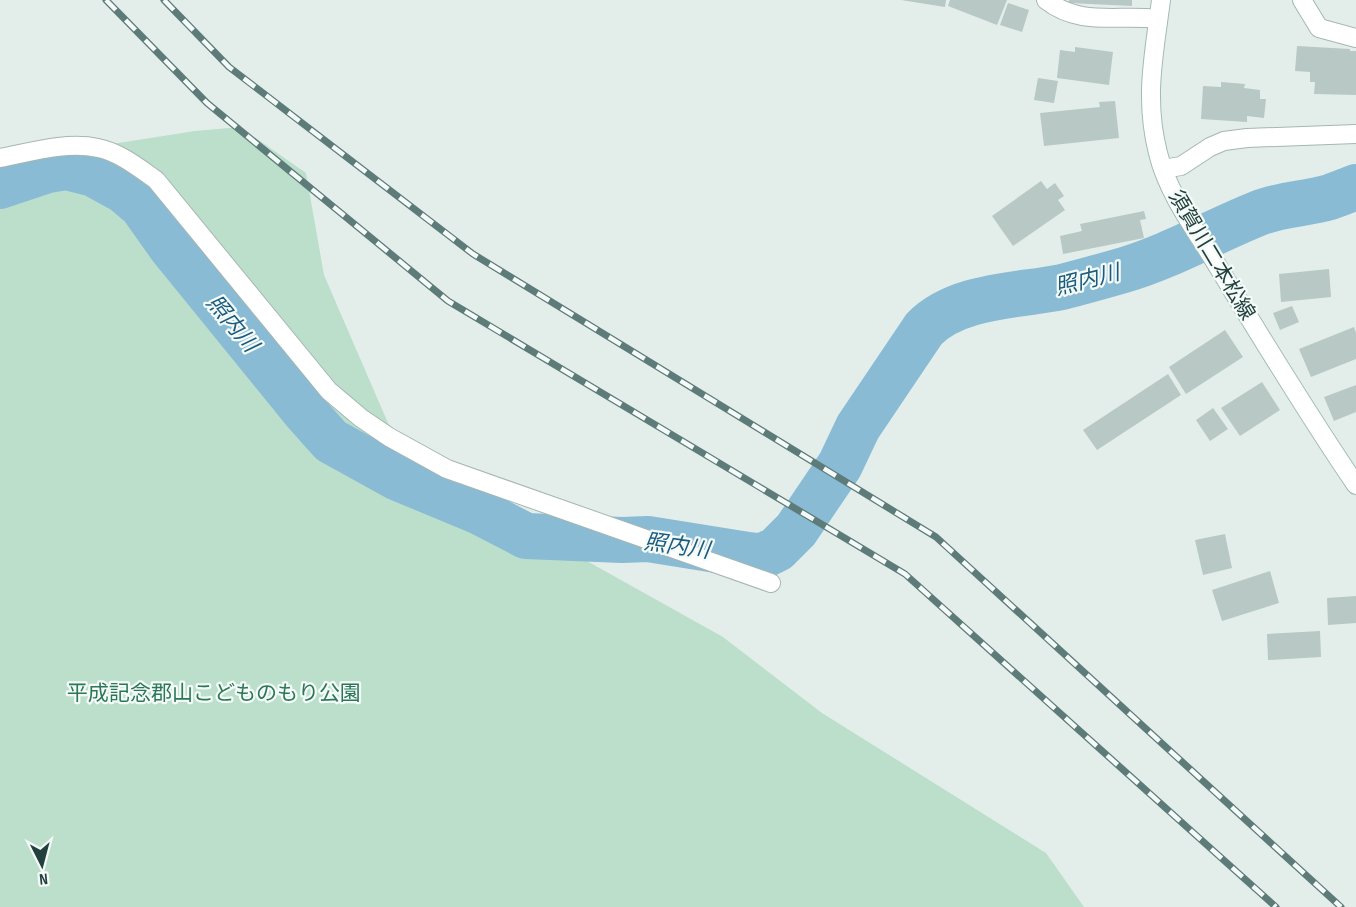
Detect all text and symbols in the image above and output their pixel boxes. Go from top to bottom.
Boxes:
street label: 須賀川二本松線 [1163,186,1260,325]
water label: 照内川 [1052,259,1125,302]
water label: 照内川 [200,290,265,359]
water label: 照内川 [642,529,713,565]
park label: 平成記念郡山こどものもり公園 [67,681,361,706]
north arrow [12,835,72,895]
text: N [38,869,49,888]

